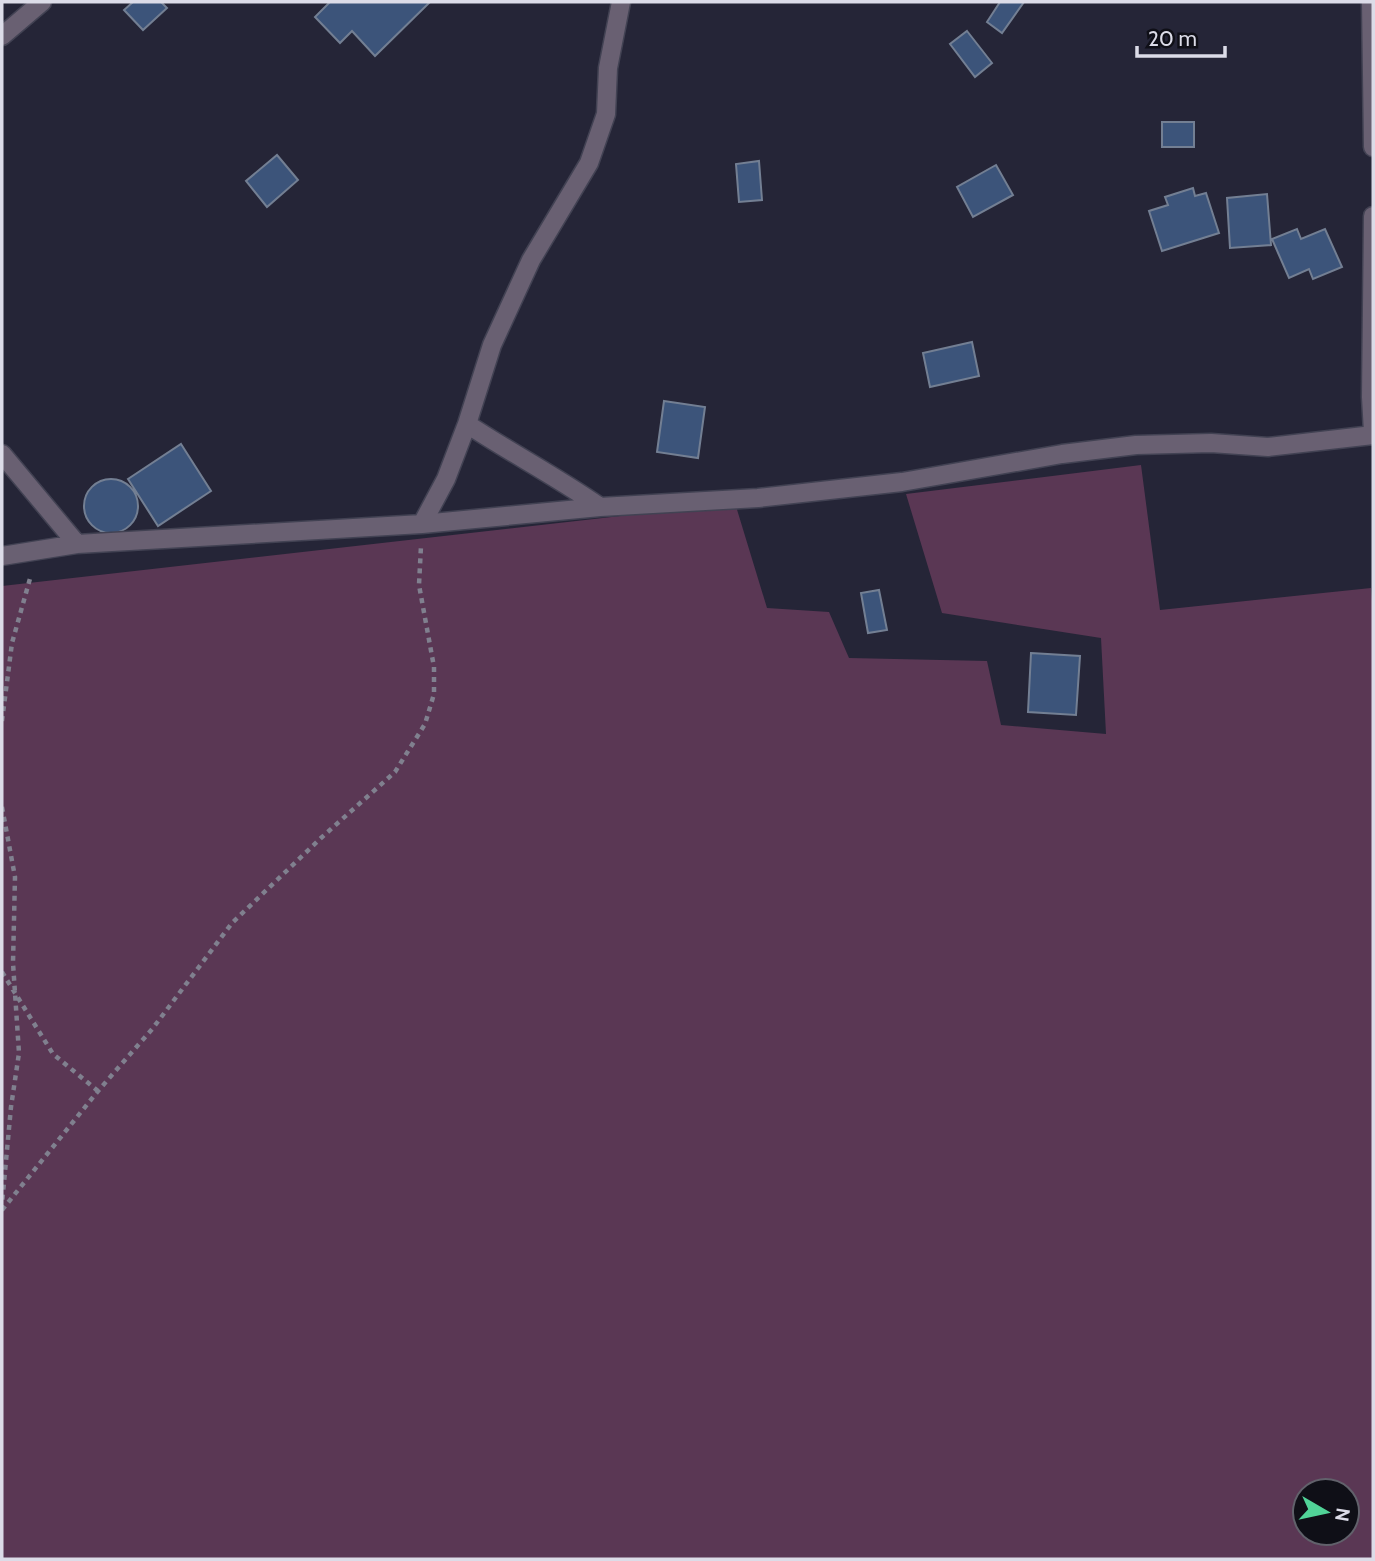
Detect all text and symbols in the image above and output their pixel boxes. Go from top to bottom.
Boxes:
scale bar [1137,14,1224,58]
text: 20 m [1148,26,1197,51]
north arrow [1291,1477,1361,1547]
text: N [1330,1506,1355,1523]

